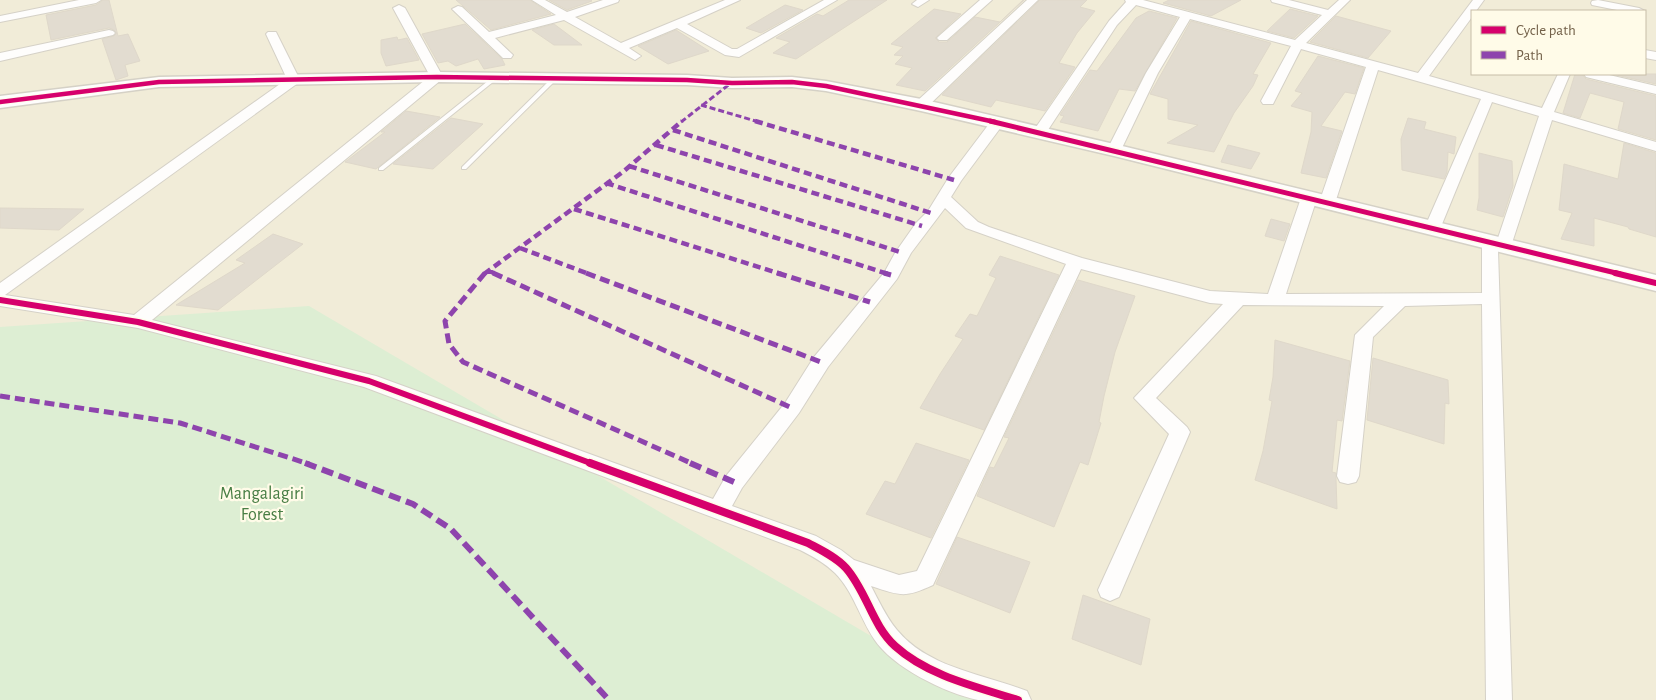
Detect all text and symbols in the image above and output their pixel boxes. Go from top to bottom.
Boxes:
legend [1471,10,1646,75]
text: Cycle path [1516,23,1576,38]
text: Path [1516,48,1543,63]
park label: Mangalagiri Forest [220,485,304,524]

